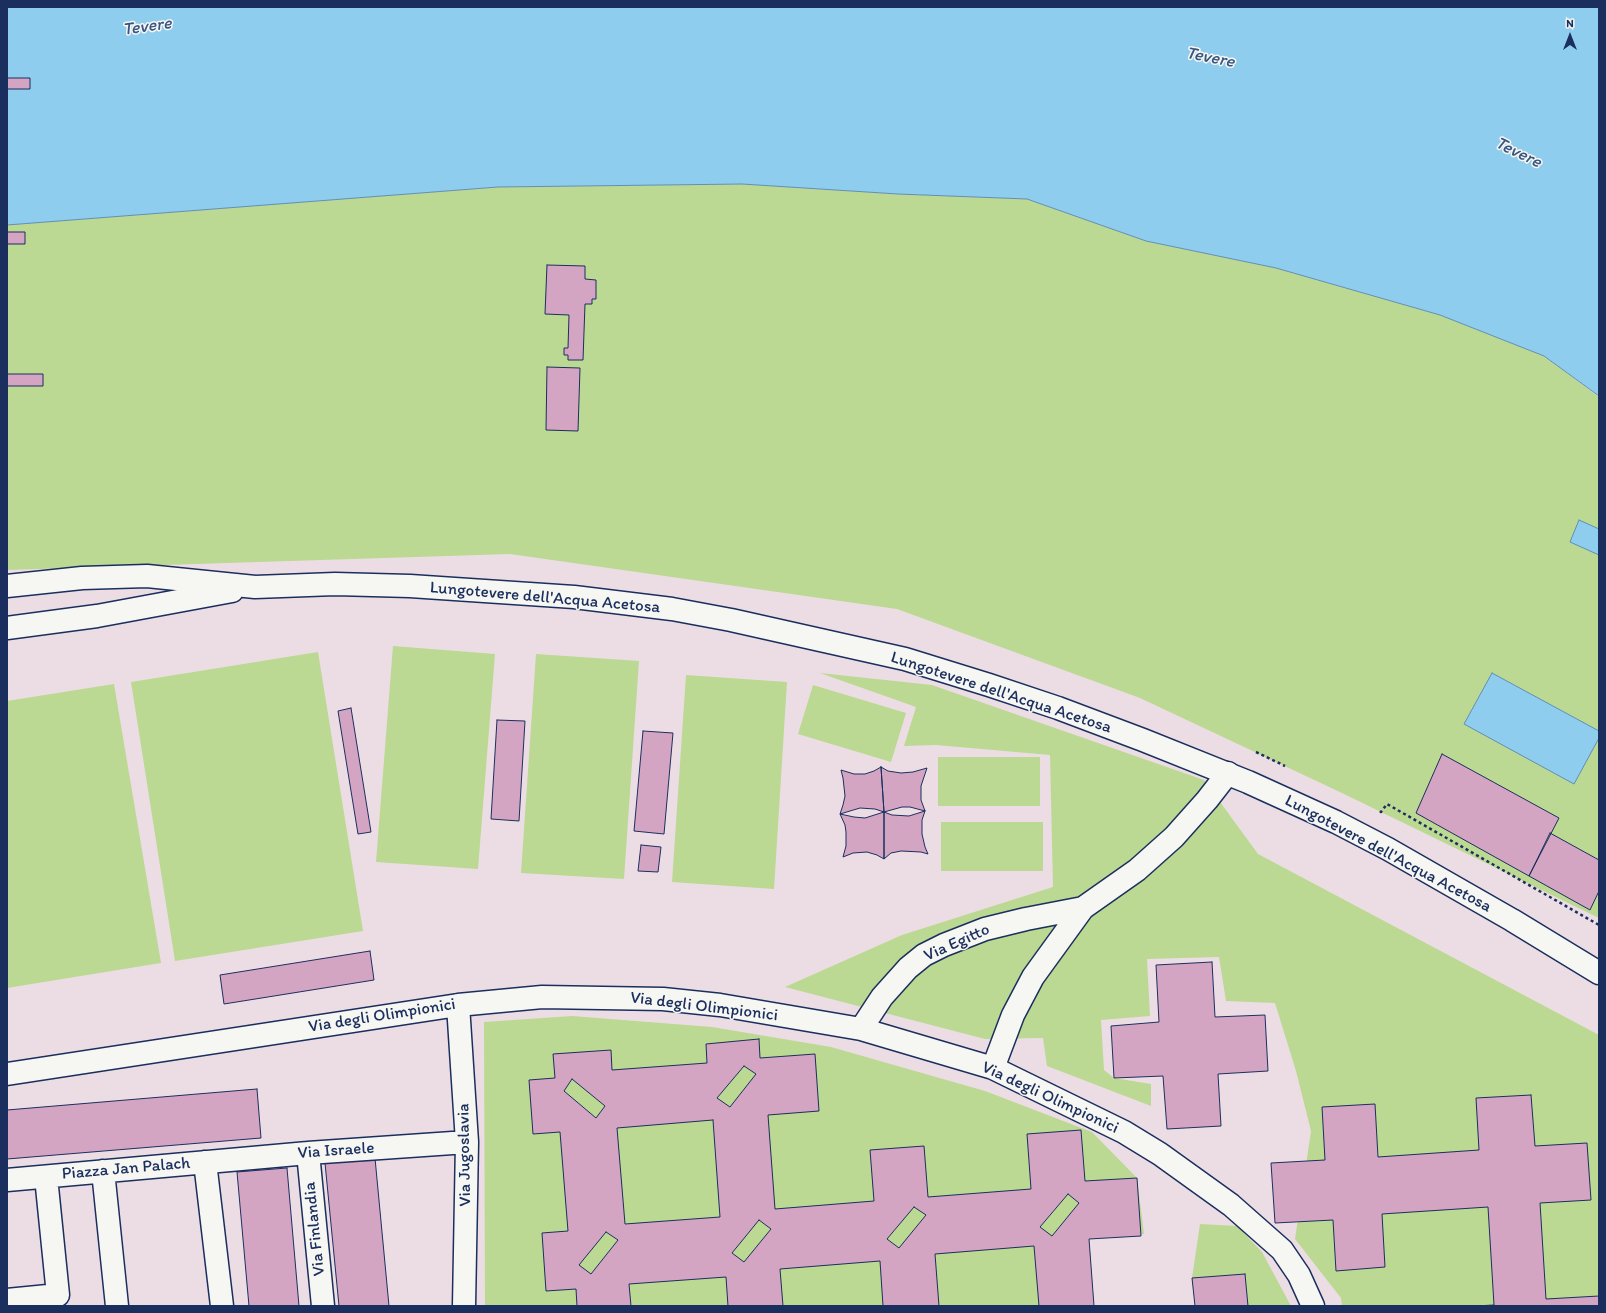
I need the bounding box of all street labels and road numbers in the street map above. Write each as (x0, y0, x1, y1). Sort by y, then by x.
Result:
street label: Lungotevere dell'Acqua Acetosa (429, 578, 661, 618)
street label: Lungotevere dell'Acqua Acetosa (888, 648, 1114, 738)
street label: Lungotevere dell'Acqua Acetosa (1281, 791, 1495, 917)
street label: Via Egitto (921, 919, 993, 967)
street label: Via degli Olimpionici (629, 988, 779, 1026)
street label: Via degli Olimpionici (307, 994, 457, 1038)
street label: Via degli Olimpionici (978, 1057, 1122, 1139)
street label: Via Jugoslavia (454, 1103, 476, 1207)
street label: Via Israele (297, 1138, 375, 1164)
street label: Piazza Jan Palach (61, 1153, 191, 1185)
street label: Via Finlandia (300, 1181, 330, 1277)

